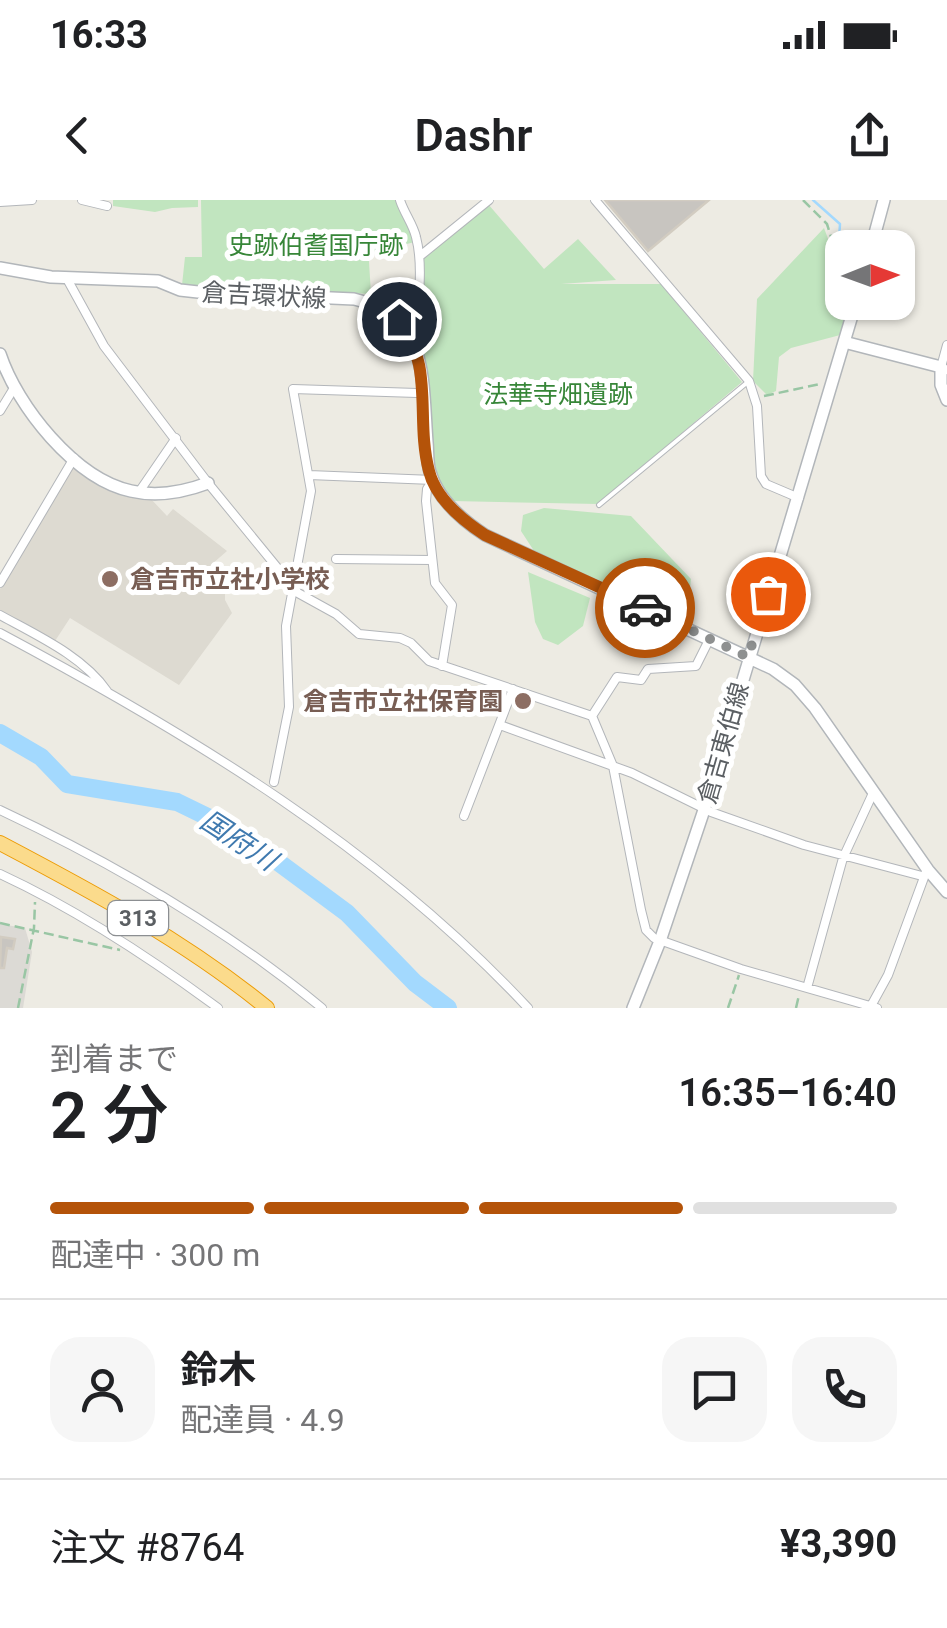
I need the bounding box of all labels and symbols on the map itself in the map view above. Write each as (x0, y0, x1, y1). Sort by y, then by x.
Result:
north arrow (825, 230, 915, 320)
park label: 史跡伯耆国庁跡 (228, 231, 404, 260)
pin (357, 277, 442, 362)
street label: 倉吉環状線 (201, 278, 327, 313)
park label: 法華寺畑遺跡 (483, 380, 633, 409)
pin (726, 552, 811, 637)
courier (595, 558, 695, 658)
place label: 倉吉市立社小学校 (130, 565, 330, 594)
marker: 倉吉市立社小学校 (99, 568, 121, 590)
street label: 倉吉東伯線 (692, 679, 755, 807)
place label: 倉吉市立社保育園 (303, 687, 503, 716)
marker: 倉吉市立社保育園 (512, 690, 534, 712)
water label: 国府川 (195, 804, 285, 879)
road number: 313 (108, 901, 168, 935)

